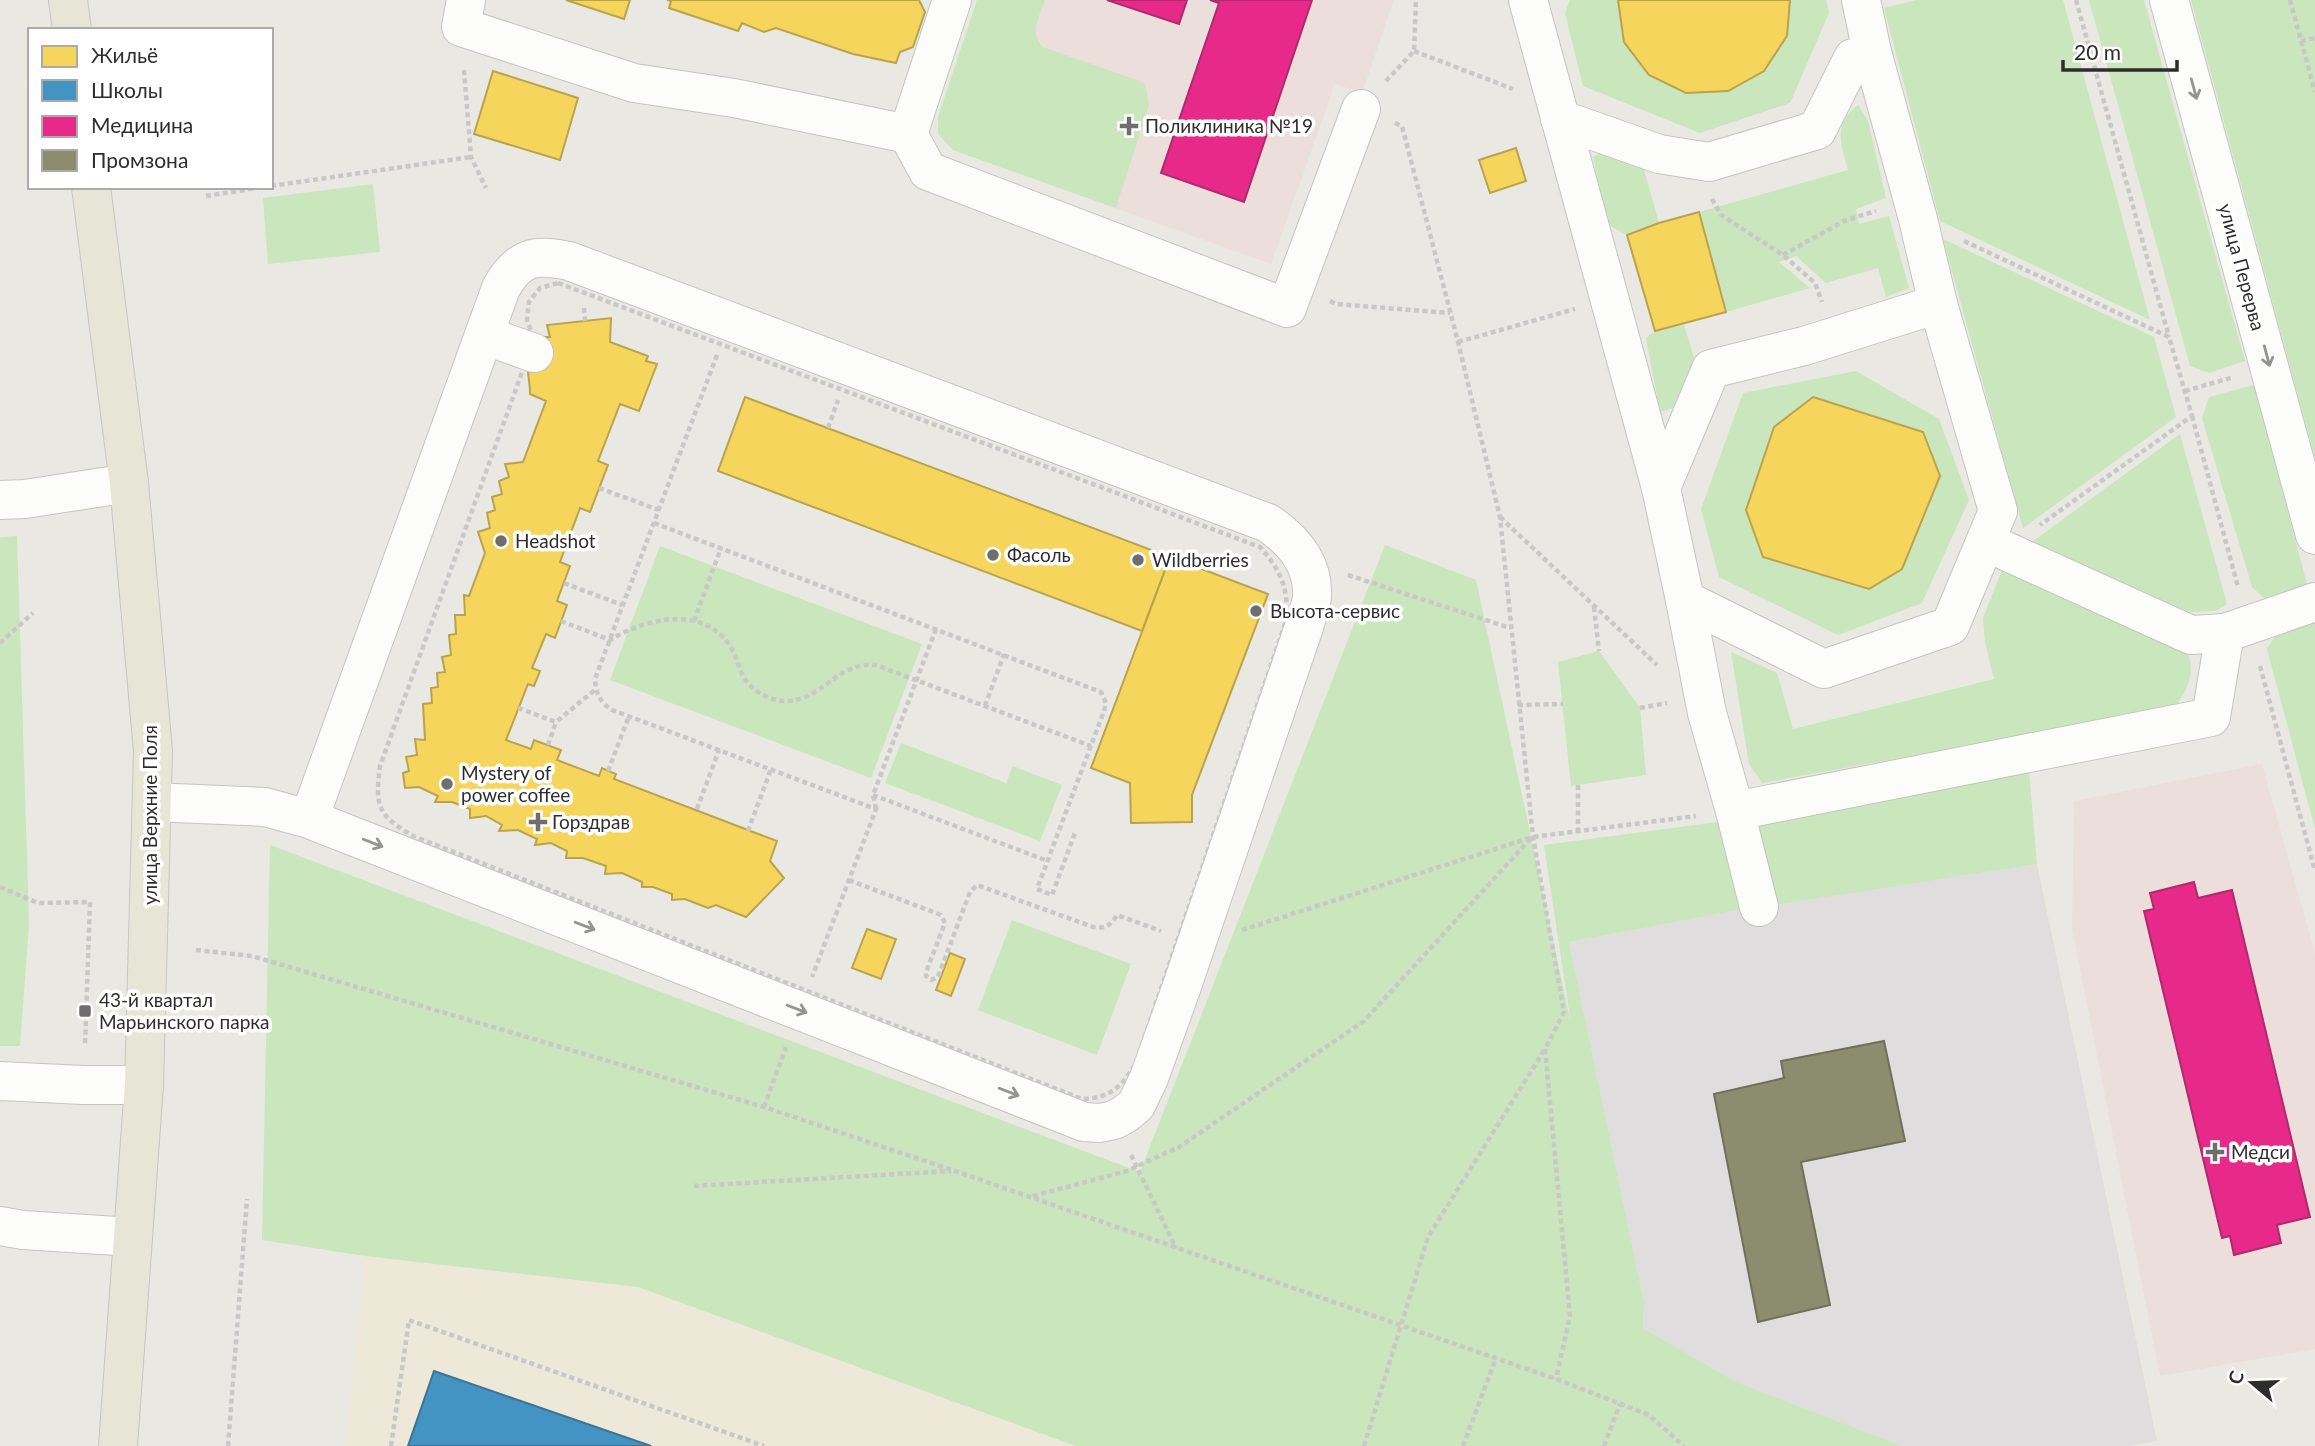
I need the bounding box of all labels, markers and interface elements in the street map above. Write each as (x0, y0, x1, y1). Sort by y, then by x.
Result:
legend (28, 28, 273, 189)
scale bar (2063, 28, 2177, 72)
text: 20 m (2074, 39, 2121, 64)
text: Жильё (91, 42, 158, 67)
text: Школы (91, 77, 163, 102)
one-way arrow (2188, 78, 2201, 100)
text: Медицина (91, 112, 193, 137)
place label: Поликлиника №19 (1145, 114, 1313, 137)
marker: Поликлиника №19 (1119, 116, 1139, 136)
text: Промзона (91, 147, 188, 172)
street label: улица Перерва (2214, 201, 2271, 333)
one-way arrow (2261, 345, 2274, 367)
place label: Headshot (515, 529, 596, 552)
marker: Headshot (493, 533, 509, 549)
place label: Фасоль (1007, 543, 1071, 566)
marker: Фасоль (985, 547, 1001, 563)
place label: Wildberries (1152, 548, 1249, 571)
marker: Wildberries (1130, 552, 1146, 568)
place label: Высота-сервис (1270, 599, 1400, 622)
marker: Высота-сервис (1248, 603, 1264, 619)
street label: улица Верхние Поля (138, 725, 161, 905)
place label: Mystery of power coffee (461, 761, 570, 806)
marker: Mystery of power coffee (439, 776, 455, 792)
place label: Горздрав (552, 810, 630, 833)
marker: Горздрав (530, 814, 546, 830)
one-way arrow (362, 838, 383, 851)
one-way arrow (574, 920, 595, 933)
place label: 43-й квартал Марьинского парка (99, 988, 270, 1033)
marker: 43-й квартал Марьинского парка (77, 1003, 93, 1019)
one-way arrow (785, 1004, 807, 1017)
one-way arrow (997, 1087, 1019, 1100)
place label: Медси (2231, 1140, 2290, 1163)
marker: Медси (2205, 1142, 2225, 1162)
north arrow (2217, 1348, 2287, 1418)
text: С (2223, 1367, 2249, 1387)

